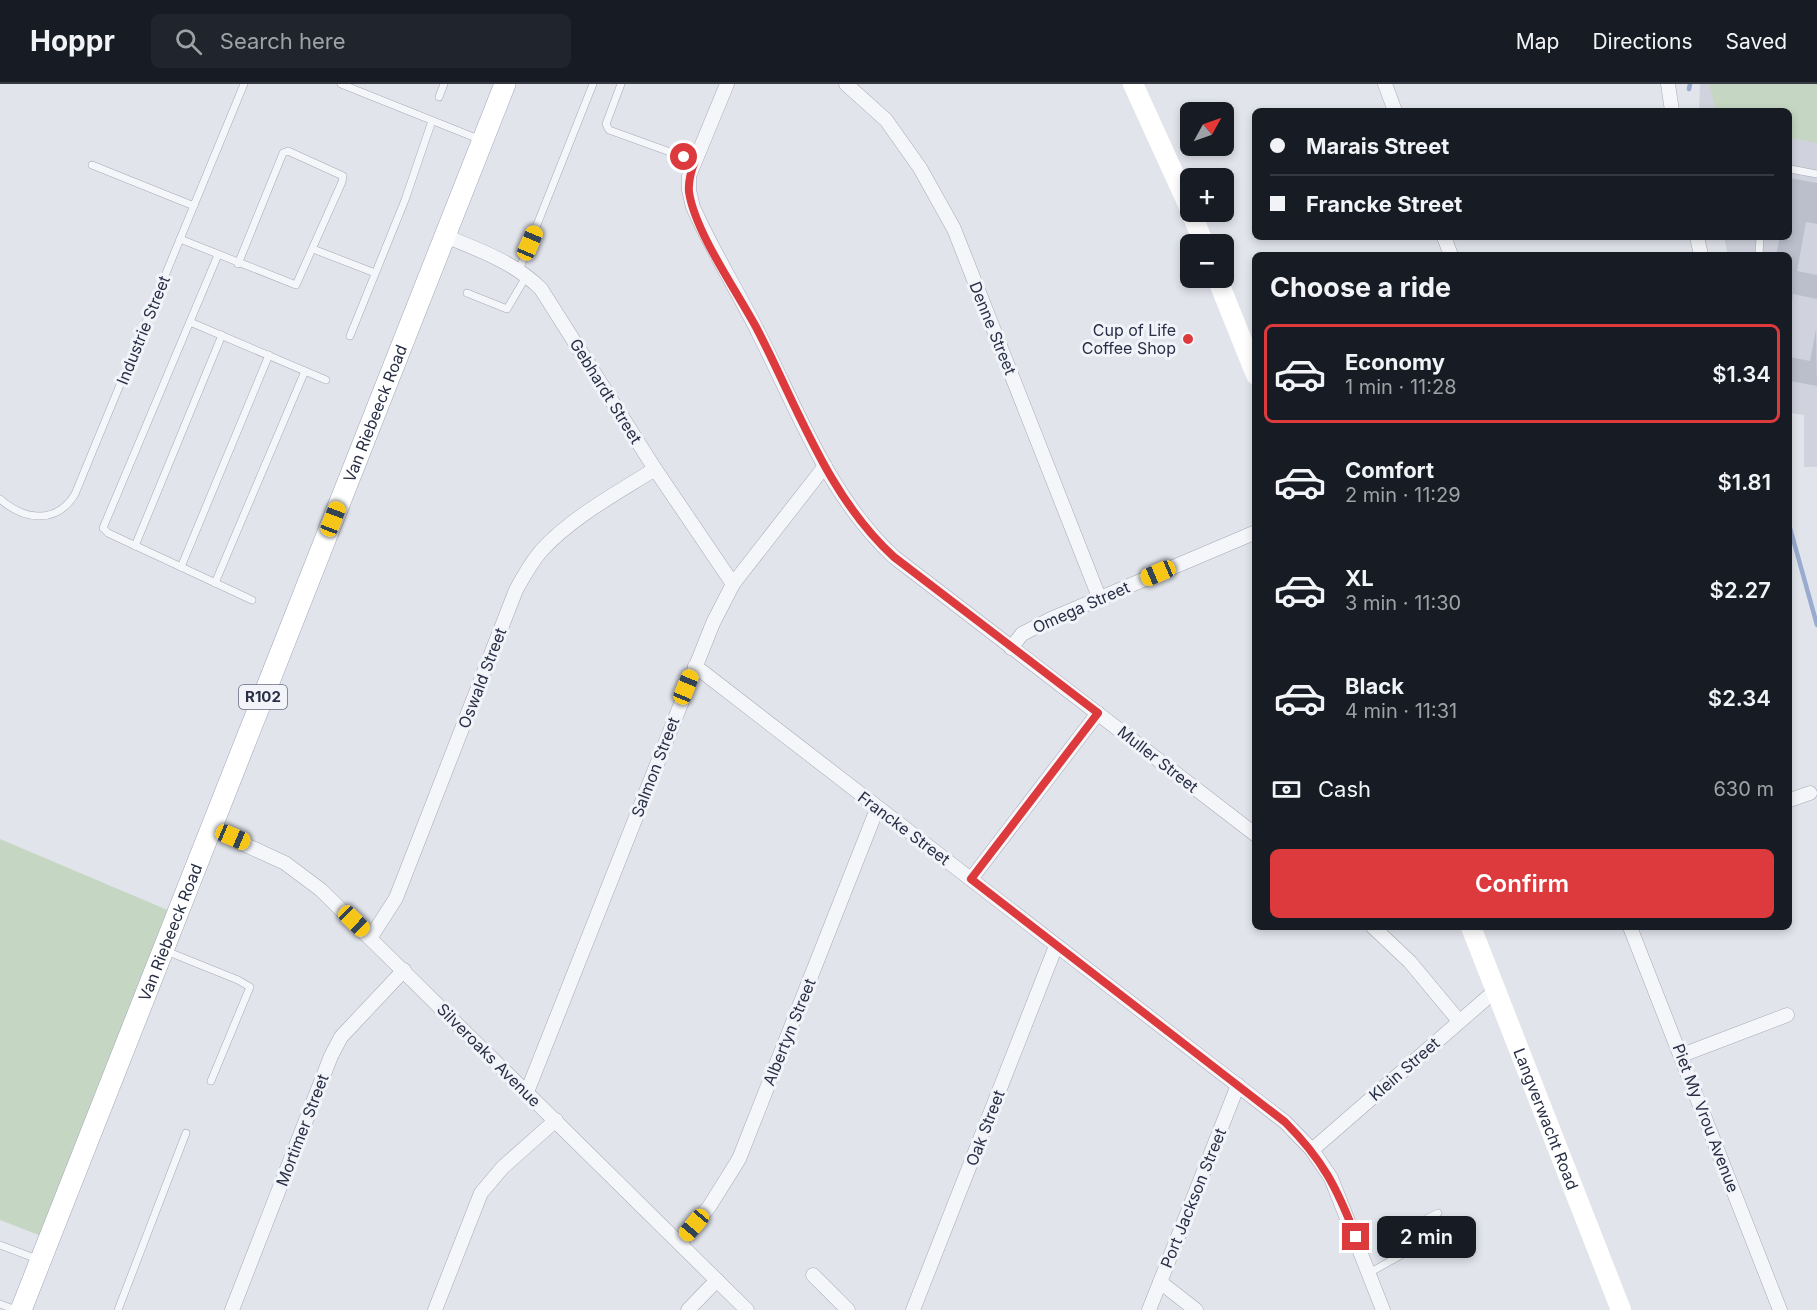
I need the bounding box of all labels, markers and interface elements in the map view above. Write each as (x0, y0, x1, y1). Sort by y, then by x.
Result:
search box (151, 14, 571, 68)
text: Hoppr (30, 24, 115, 58)
icon: search (172, 25, 205, 58)
text: Search here (220, 28, 346, 54)
text: Map (1516, 29, 1559, 54)
text: Directions (1592, 29, 1693, 54)
text: Saved (1726, 29, 1787, 54)
north arrow (1180, 102, 1234, 156)
map controls (1180, 102, 1234, 288)
text: Marais Street (1306, 133, 1449, 159)
route start (670, 143, 697, 170)
button: + (1180, 168, 1234, 222)
text: Francke Street (1306, 191, 1462, 217)
car (515, 223, 545, 263)
button: − (1180, 234, 1234, 288)
text: Choose a ride (1270, 271, 1451, 304)
street label: Industrie Street (112, 273, 174, 387)
street label: Denne Street (965, 278, 1021, 378)
place label: Cup of Life Coffee Shop (1082, 320, 1176, 358)
marker: Cup of Life Coffee Shop (1181, 332, 1195, 346)
street label: Gebhardt Street (566, 335, 646, 447)
street label: Van Riebeeck Road (339, 342, 411, 485)
icon: car (1273, 347, 1327, 401)
text: Economy (1345, 349, 1445, 375)
text: $1.34 (1712, 361, 1771, 387)
text: 1 min · 11:28 (1345, 375, 1457, 399)
icon: car (1273, 455, 1327, 509)
text: Comfort (1345, 457, 1434, 483)
text: $1.81 (1718, 469, 1771, 495)
text: 2 min · 11:29 (1345, 483, 1461, 507)
car (318, 499, 348, 539)
car (1138, 558, 1178, 588)
icon: car (1273, 563, 1327, 617)
text: XL (1345, 565, 1374, 591)
street label: Omega Street (1029, 577, 1133, 637)
text: $2.27 (1710, 577, 1771, 603)
text: 3 min · 11:30 (1345, 591, 1461, 615)
street label: Oswald Street (454, 625, 510, 731)
car (671, 667, 701, 707)
icon: car (1273, 671, 1327, 725)
text: Black (1345, 673, 1404, 699)
road number: R102 (239, 685, 287, 709)
text: $2.34 (1708, 685, 1771, 711)
text: 4 min · 11:31 (1345, 699, 1457, 723)
street label: Salmon Street (627, 714, 683, 820)
street label: Muller Street (1114, 721, 1202, 797)
icon: cash (1270, 773, 1303, 806)
text: Cash (1318, 776, 1371, 802)
text: 630 m (1713, 777, 1774, 801)
street label: Francke Street (854, 787, 954, 869)
car (213, 822, 253, 852)
button: Confirm (1270, 849, 1774, 918)
street label: Van Riebeeck Road (134, 861, 206, 1004)
car (335, 902, 373, 940)
street label: Albertyn Street (758, 975, 820, 1089)
street label: Silveroaks Avenue (433, 999, 545, 1111)
street label: Klein Street (1365, 1033, 1443, 1105)
street label: Piet My Vrou Avenue (1668, 1041, 1744, 1195)
street label: Langverwacht Road (1509, 1045, 1583, 1193)
street label: Mortimer Street (271, 1071, 333, 1189)
street label: Oak Street (961, 1087, 1009, 1169)
street label: Port Jackson Street (1156, 1125, 1230, 1271)
car (676, 1205, 712, 1245)
callout: 2 min (1377, 1216, 1476, 1258)
route end (1342, 1223, 1369, 1250)
text: 2 min (1400, 1225, 1453, 1249)

